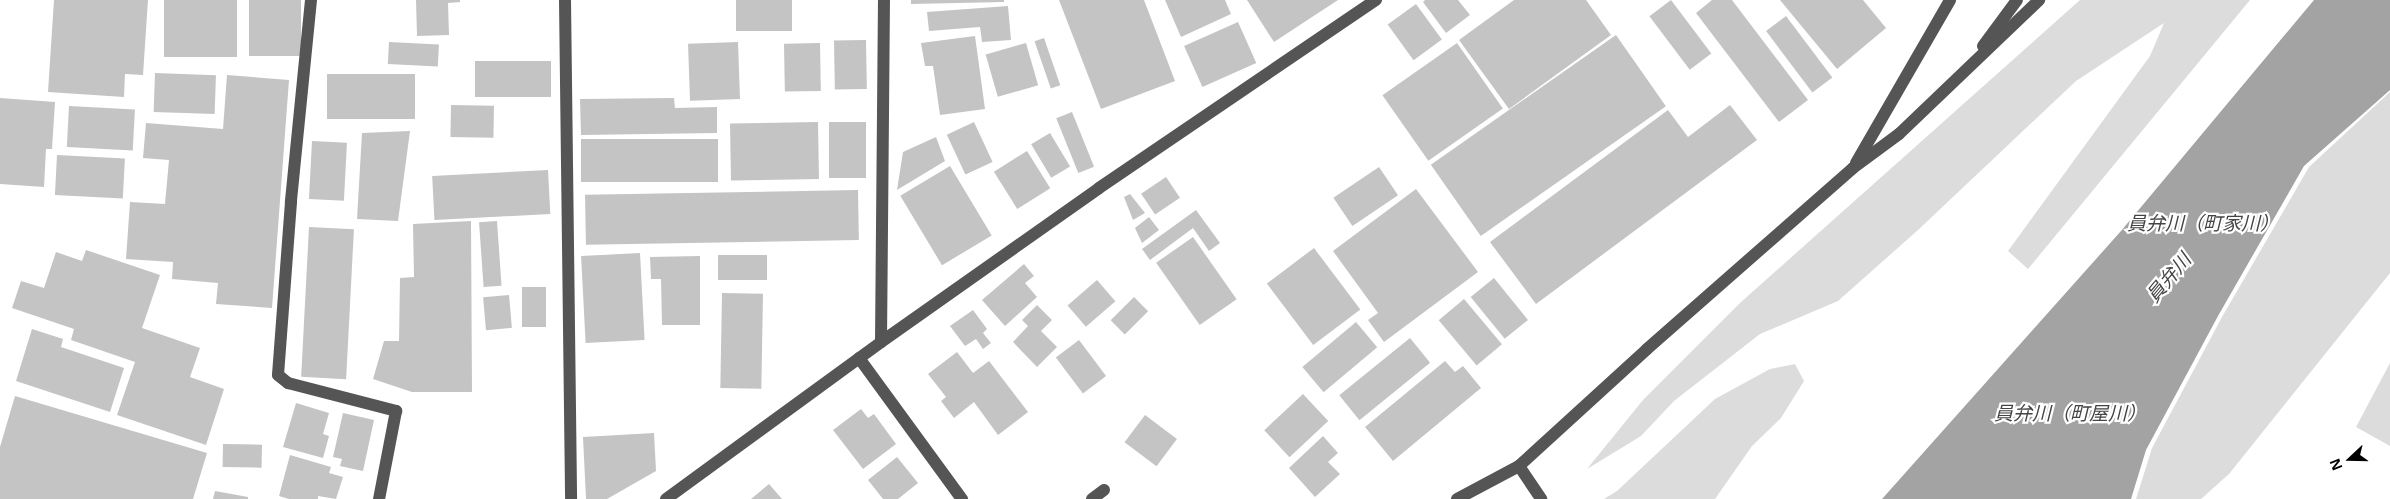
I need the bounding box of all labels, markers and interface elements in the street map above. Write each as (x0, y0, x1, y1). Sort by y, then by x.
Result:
water label: 員弁川（町家川） (2127, 213, 2279, 235)
water label: 員弁川 (2142, 249, 2196, 307)
water label: 員弁川（町屋川） (1994, 403, 2146, 425)
north arrow (2325, 434, 2375, 484)
text: N (2325, 456, 2346, 473)

